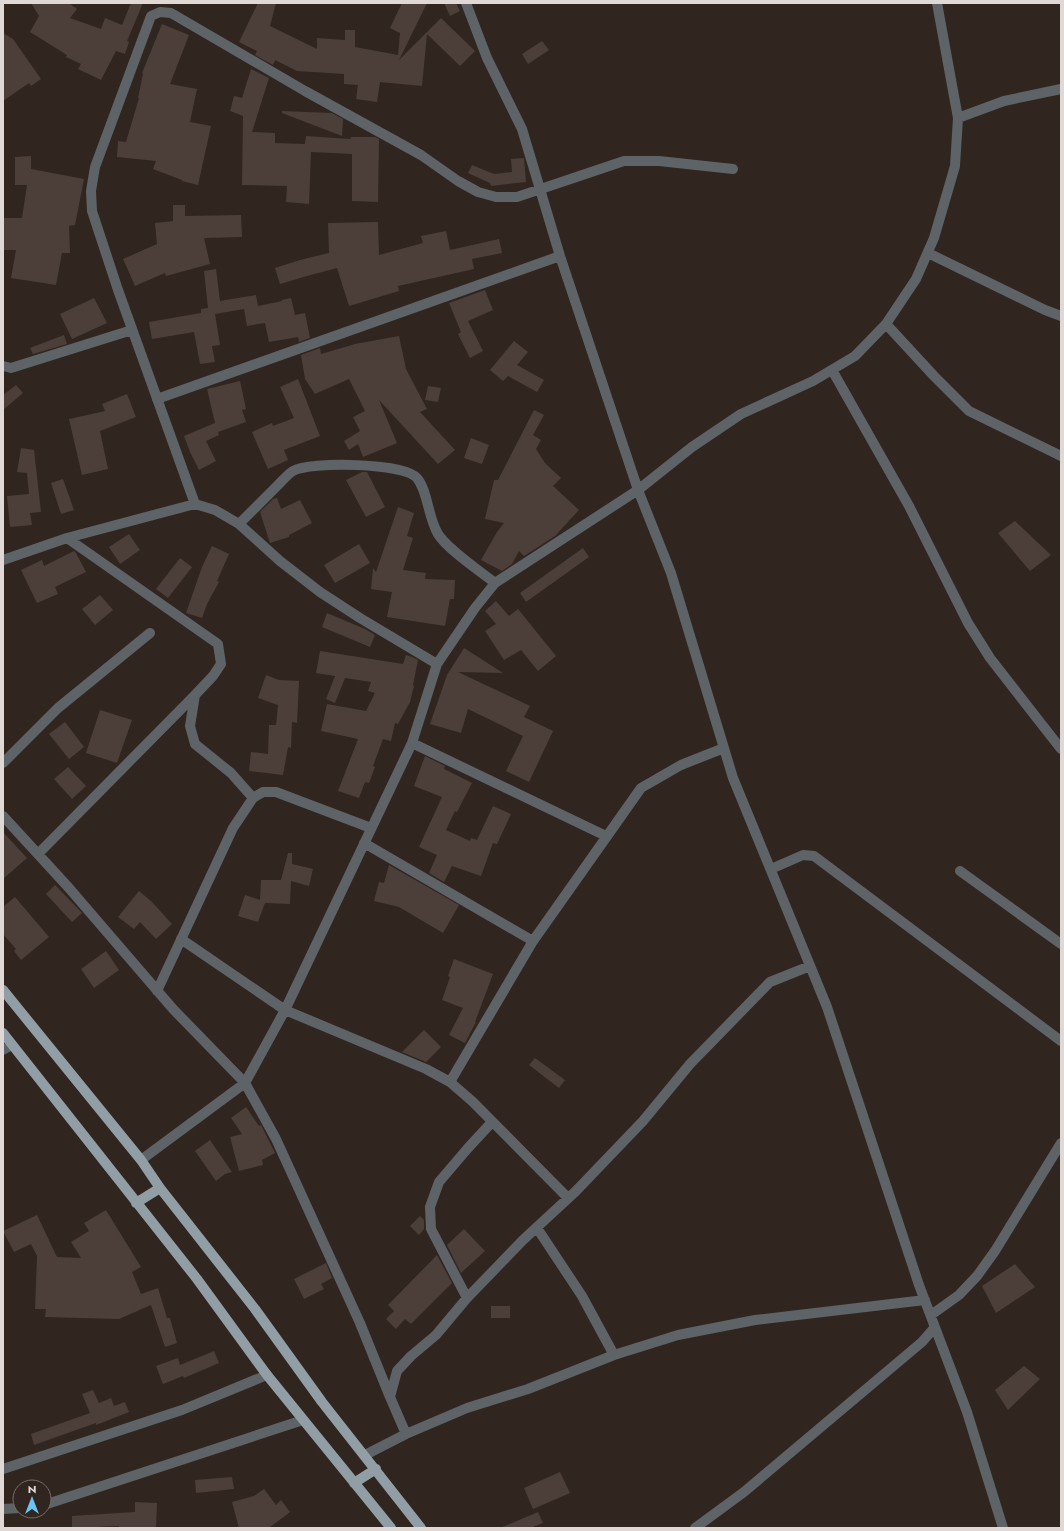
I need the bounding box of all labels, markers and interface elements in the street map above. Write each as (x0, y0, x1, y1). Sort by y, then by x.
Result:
north arrow (12, 1479, 52, 1519)
text: N (28, 1481, 36, 1497)

